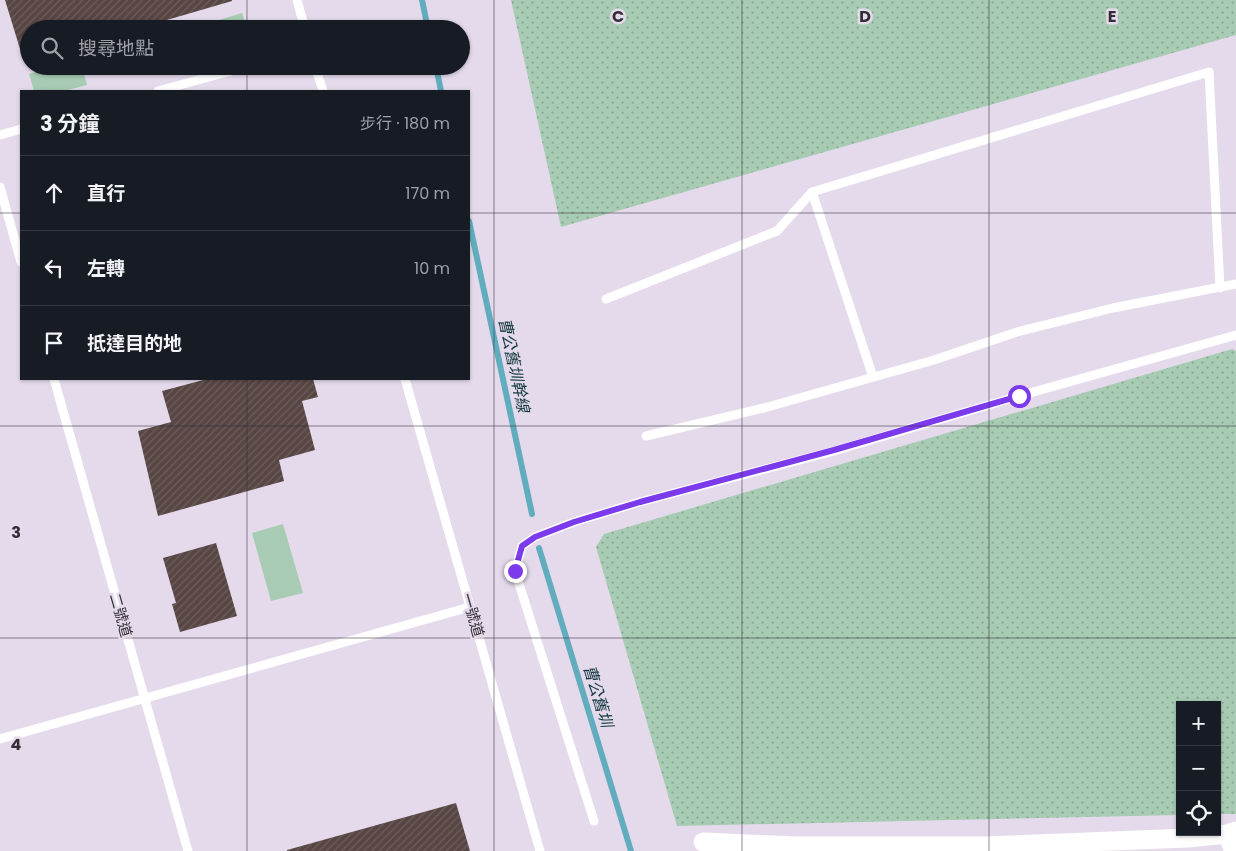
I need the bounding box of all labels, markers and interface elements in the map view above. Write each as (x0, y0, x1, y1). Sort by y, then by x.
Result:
text: C (612, 5, 624, 28)
text: D (859, 5, 871, 28)
text: E (1108, 5, 1116, 28)
search box (20, 20, 470, 75)
icon: search (38, 34, 66, 62)
text: 搜尋地點 (78, 35, 154, 62)
text: 3 分鐘 (40, 109, 99, 138)
text: 步行 · 180 m (360, 112, 450, 135)
icon: ahead (40, 179, 68, 207)
text: 直行 (87, 180, 125, 207)
text: 170 m (405, 182, 450, 205)
icon: left (40, 254, 68, 282)
text: 左轉 (87, 255, 125, 282)
text: 10 m (414, 257, 450, 280)
water label: 曹公舊圳幹線 (493, 316, 536, 416)
icon: arrive (40, 329, 68, 357)
text: 抵達目的地 (87, 330, 182, 357)
route start (1008, 385, 1031, 408)
text: 3 (11, 521, 21, 544)
route end (504, 560, 527, 583)
street label: 二號道 (105, 590, 137, 640)
street label: 一號道 (457, 590, 489, 640)
water label: 曹公舊圳 (578, 662, 619, 732)
map controls (1176, 701, 1221, 836)
button: + (1176, 701, 1221, 746)
text: 4 (11, 733, 22, 756)
button: − (1176, 746, 1221, 791)
button: locate (1176, 791, 1221, 836)

